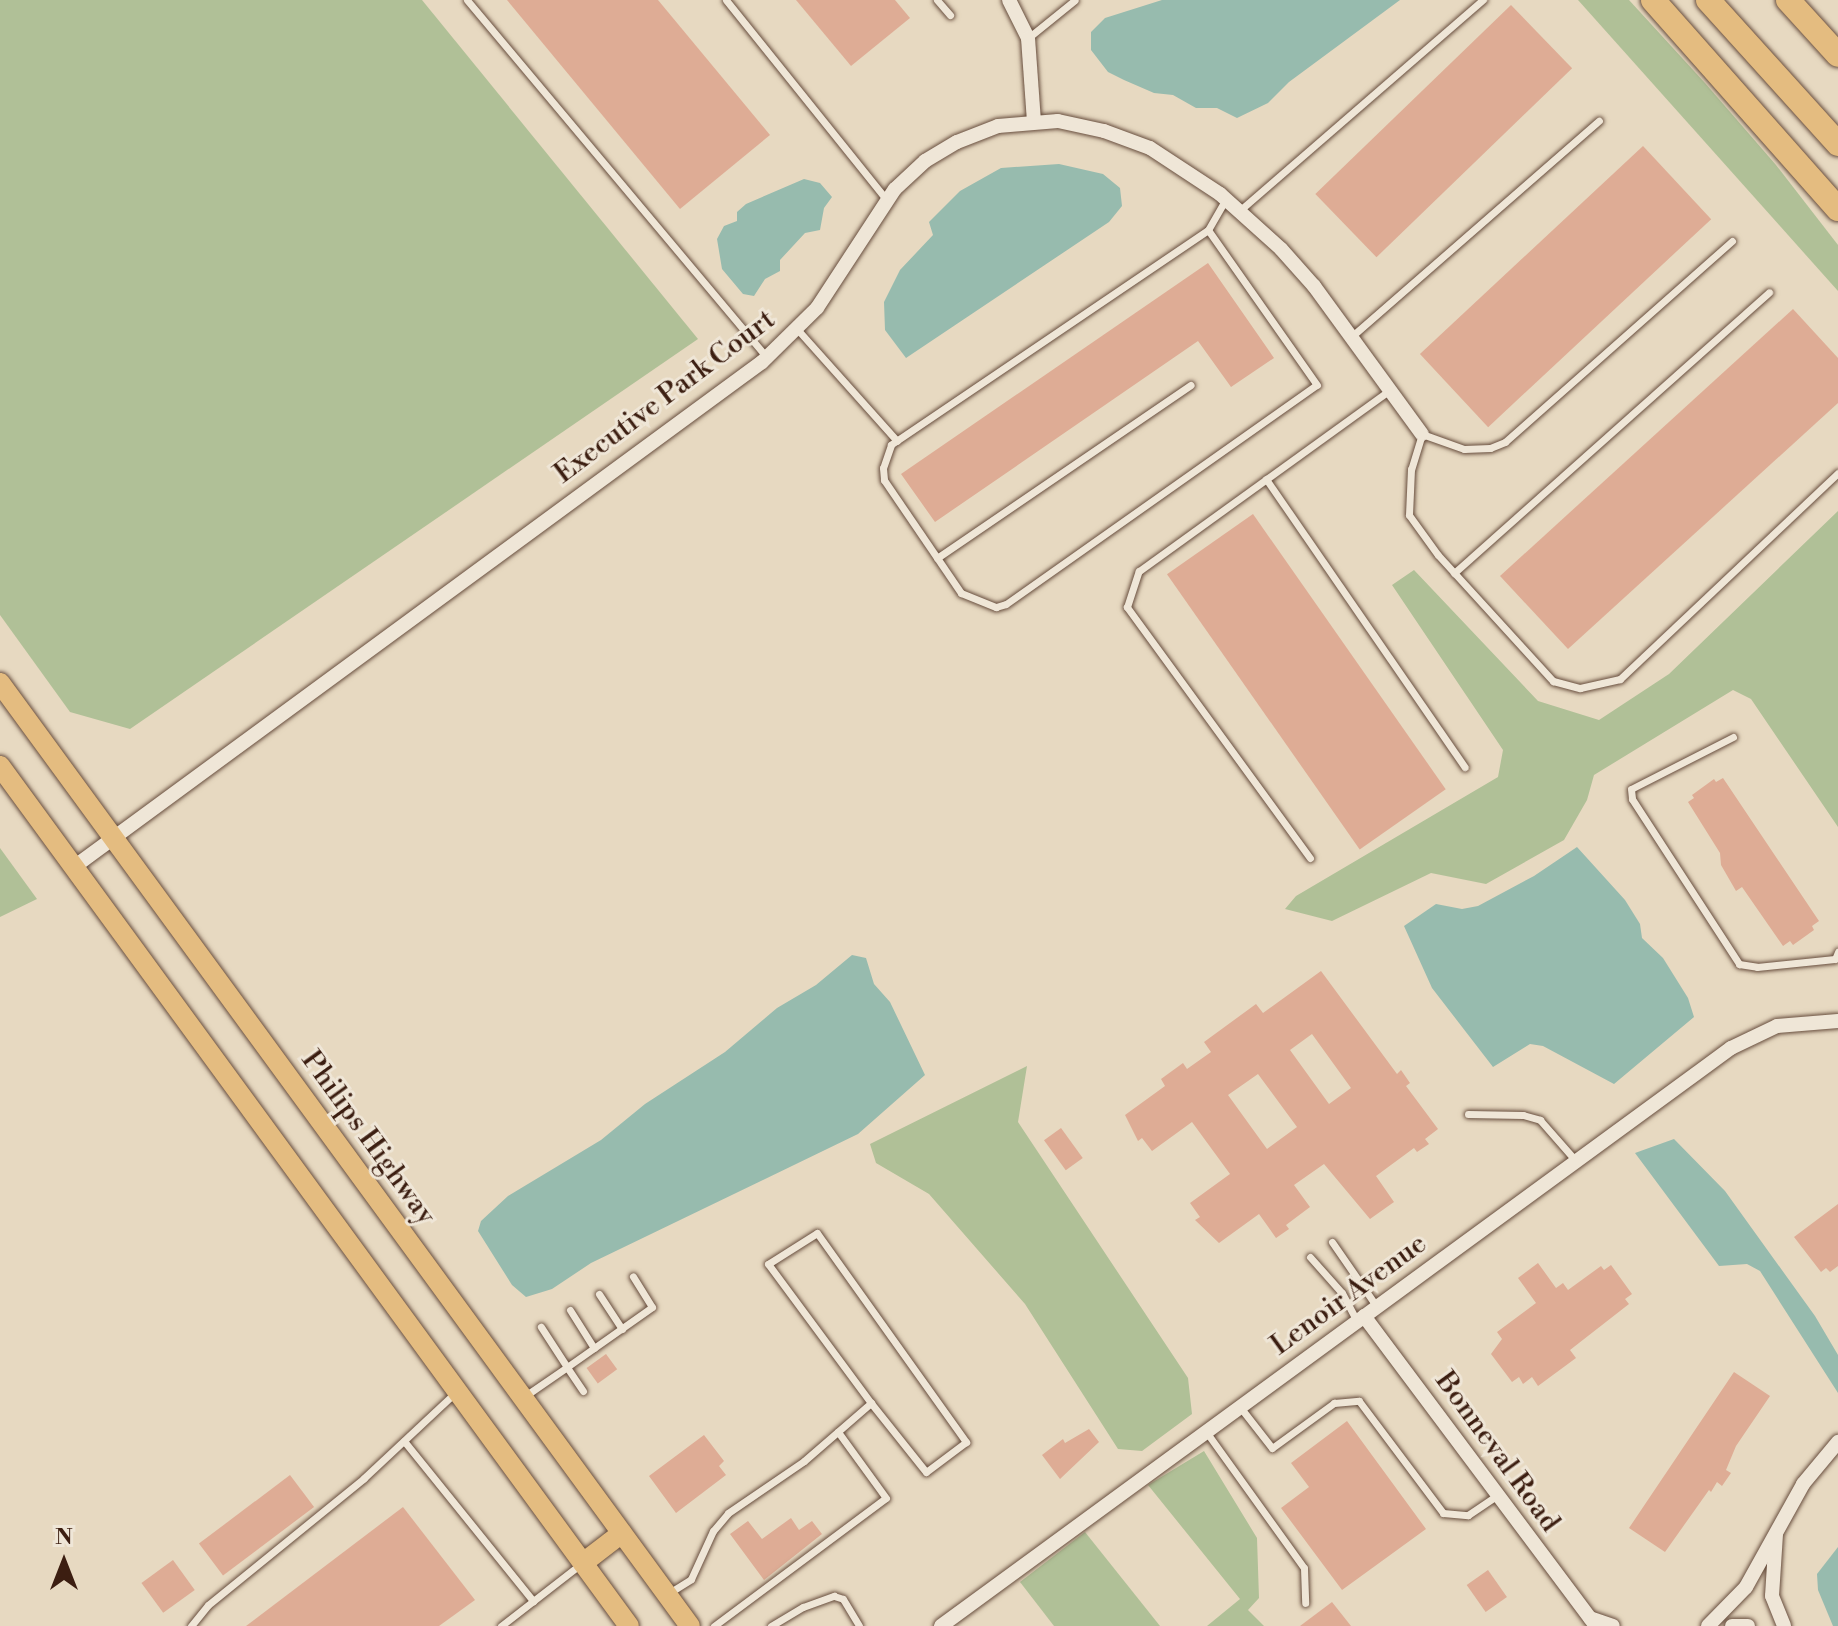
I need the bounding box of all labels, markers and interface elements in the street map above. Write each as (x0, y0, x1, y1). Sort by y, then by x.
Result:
street label: Executive Park Court (548, 303, 782, 491)
street label: Philips Highway (294, 1045, 442, 1231)
street label: Lenoir Avenue (1264, 1227, 1434, 1363)
street label: Bonneval Road (1428, 1365, 1566, 1539)
north arrow (24, 1522, 104, 1602)
text: N (55, 1524, 73, 1551)

